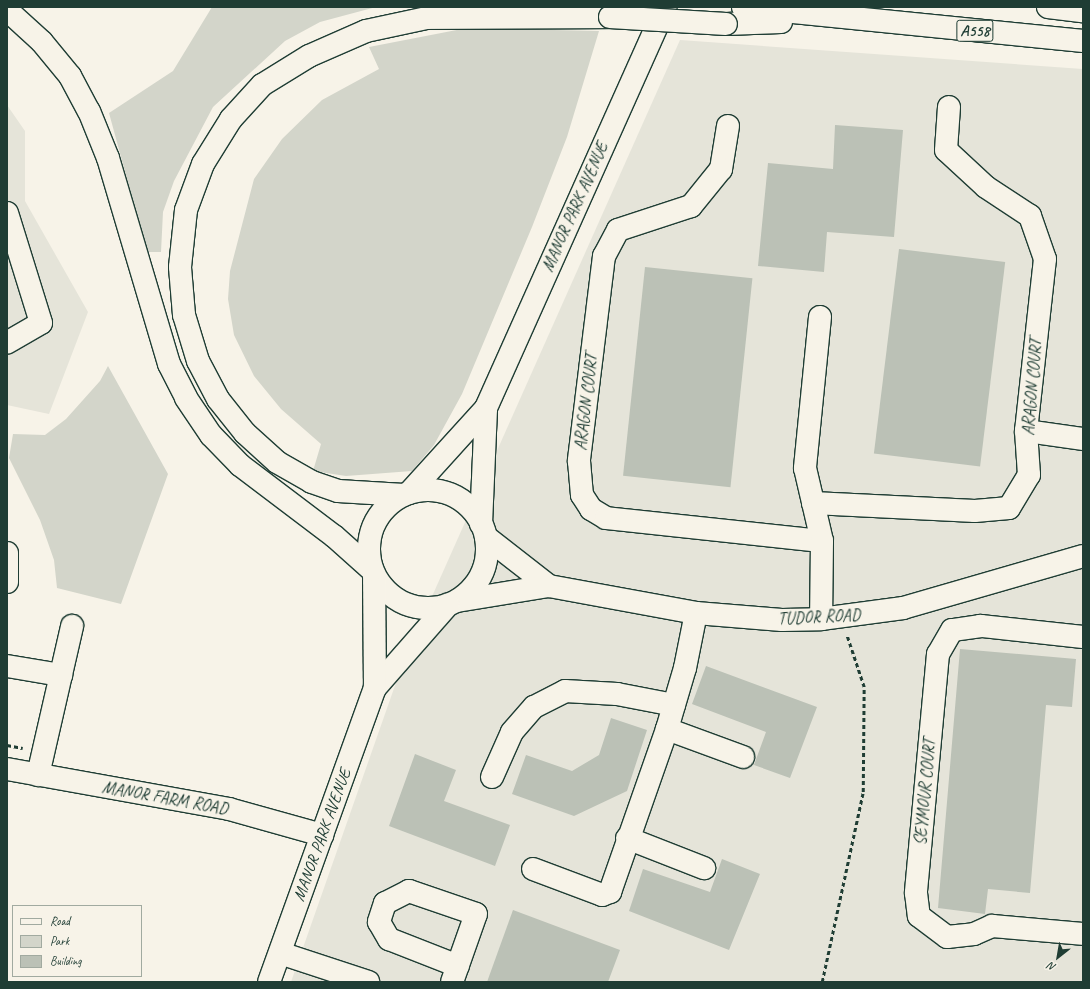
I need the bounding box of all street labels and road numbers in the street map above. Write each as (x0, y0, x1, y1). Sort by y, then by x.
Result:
road number: A558 (956, 17, 994, 45)
street label: MANOR PARK AVENUE (537, 139, 613, 275)
street label: ARAGON COURT (1018, 338, 1046, 436)
street label: ARAGON COURT (570, 353, 602, 451)
street label: TUDOR ROAD (777, 605, 861, 629)
street label: SEYMOUR COURT (910, 738, 940, 846)
street label: MANOR PARK AVENUE (289, 766, 355, 904)
street label: MANOR FARM ROAD (101, 777, 229, 819)

